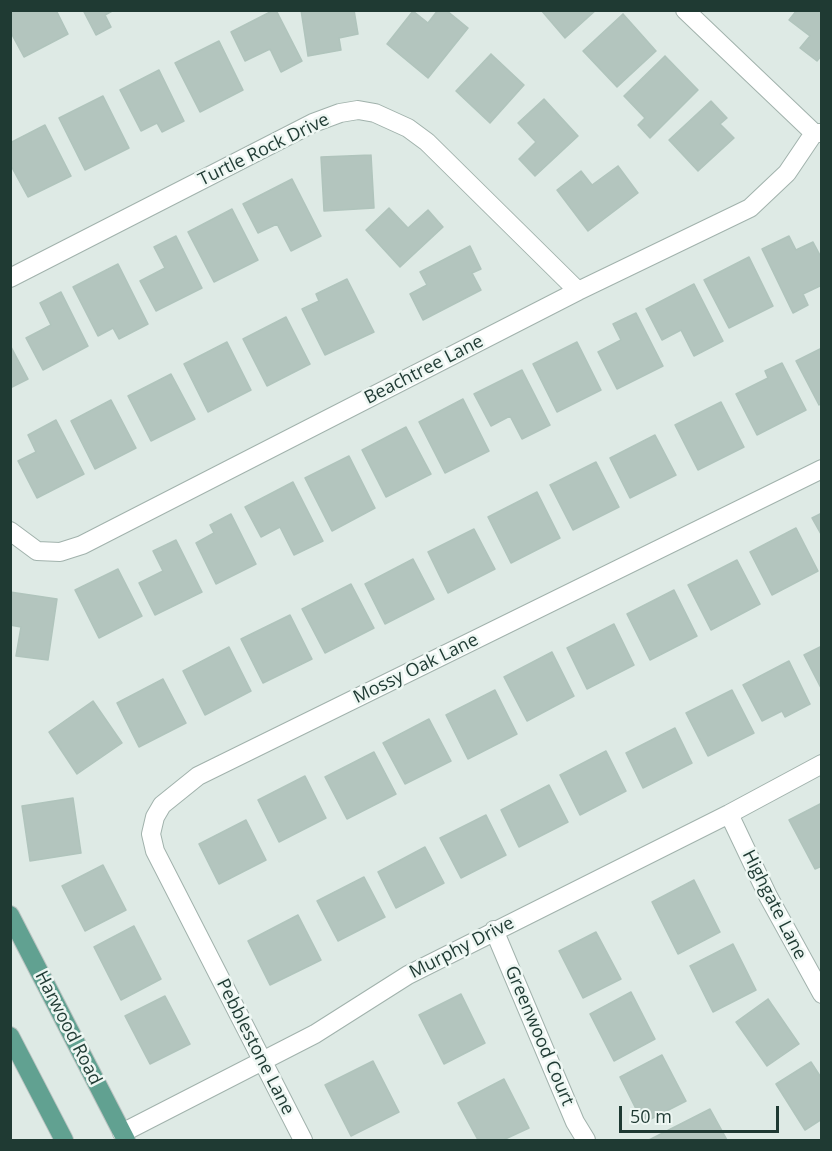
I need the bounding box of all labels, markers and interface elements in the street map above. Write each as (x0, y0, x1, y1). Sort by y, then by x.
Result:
street label: Turtle Rock Drive (195, 109, 333, 191)
street label: Beachtree Lane (361, 331, 487, 409)
street label: Mossy Oak Lane (350, 629, 482, 709)
street label: Highgate Lane (737, 847, 811, 963)
street label: Murphy Drive (406, 912, 518, 984)
street label: Greenwood Court (500, 963, 578, 1109)
street label: Harwood Road (30, 967, 106, 1089)
street label: Pebblestone Lane (211, 975, 299, 1119)
scale bar (622, 1094, 782, 1132)
text: 50 m (630, 1104, 672, 1128)

